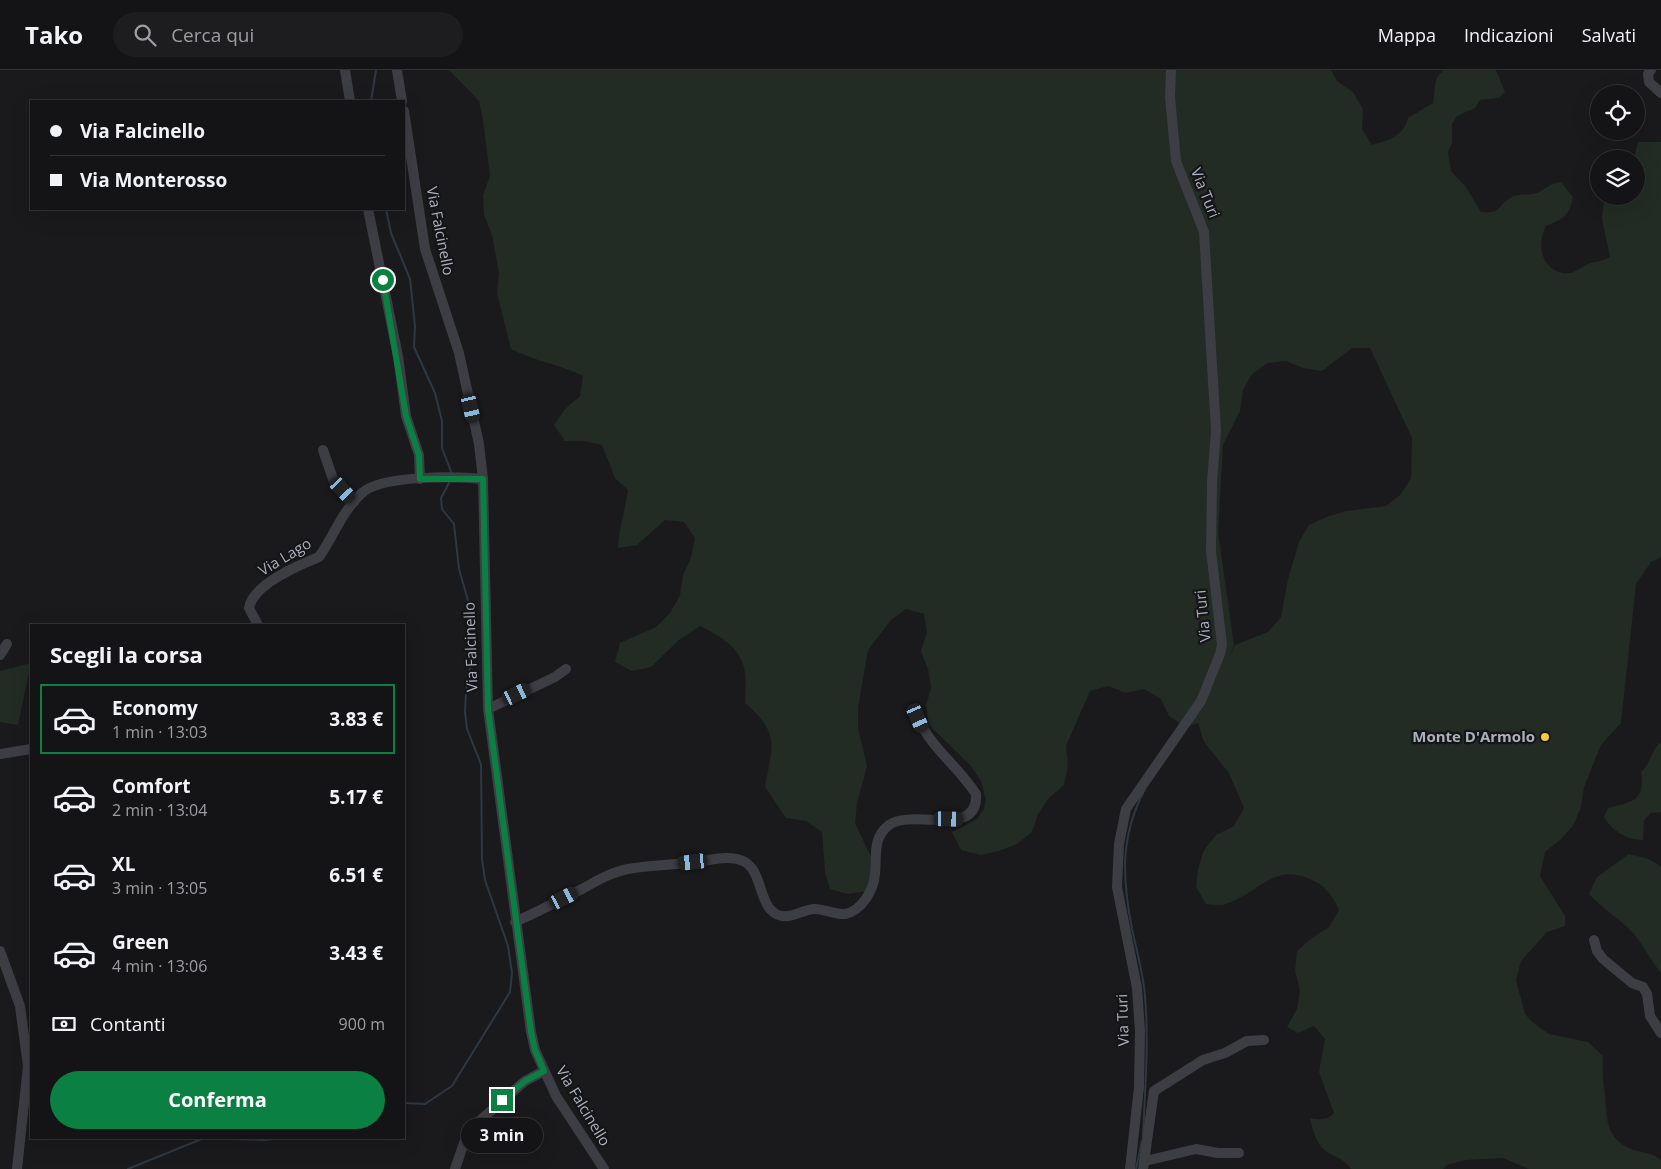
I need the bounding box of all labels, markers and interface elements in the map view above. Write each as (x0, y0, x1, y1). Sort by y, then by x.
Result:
search box (113, 12, 463, 57)
text: Tako (25, 18, 83, 51)
icon: search (131, 21, 159, 49)
text: Cerca qui (171, 22, 254, 48)
text: Mappa (1378, 23, 1436, 47)
text: Indicazioni (1464, 23, 1554, 47)
text: Salvati (1582, 23, 1636, 47)
map controls (1590, 85, 1645, 205)
button: locate (1590, 85, 1645, 140)
text: Via Falcinello (80, 118, 205, 144)
button: layers (1590, 150, 1645, 205)
street label: Via Turi (1187, 165, 1225, 221)
text: Via Monterosso (80, 167, 227, 193)
street label: Via Falcinello (423, 185, 459, 277)
route start (372, 269, 394, 291)
car (460, 392, 481, 424)
car (327, 474, 358, 506)
street label: Via Lago (254, 533, 315, 580)
street label: Via Turi (1189, 589, 1215, 643)
street label: Via Falcinello (458, 602, 482, 692)
text: Scegli la corsa (50, 639, 203, 669)
car (500, 681, 533, 707)
text: Economy (112, 695, 198, 721)
icon: car (52, 697, 97, 742)
car (905, 701, 930, 735)
text: 3.83 € (329, 706, 383, 732)
text: 1 min · 13:03 (112, 721, 207, 743)
place label: Monte D'Armolo (1412, 726, 1535, 746)
marker: Monte D'Armolo (1539, 731, 1551, 743)
text: Comfort (112, 773, 191, 799)
icon: car (52, 775, 97, 820)
text: 5.17 € (329, 784, 383, 810)
text: 2 min · 13:04 (112, 799, 207, 821)
car (933, 811, 964, 827)
text: XL (112, 851, 135, 877)
icon: car (52, 853, 97, 898)
car (677, 853, 708, 871)
text: 6.51 € (329, 862, 383, 888)
text: 3 min · 13:05 (112, 877, 207, 899)
car (547, 885, 580, 911)
text: Green (112, 929, 169, 955)
icon: car (52, 931, 97, 976)
text: 3.43 € (329, 940, 383, 966)
text: 4 min · 13:06 (112, 955, 207, 977)
street label: Via Turi (1111, 994, 1133, 1047)
icon: cash (50, 1010, 78, 1038)
text: Contanti (90, 1011, 166, 1037)
text: 900 m (339, 1013, 385, 1035)
street label: Via Falcinello (552, 1062, 616, 1149)
button: Conferma (50, 1071, 385, 1129)
route end (491, 1089, 513, 1111)
callout: 3 min (461, 1118, 543, 1152)
text: 3 min (480, 1124, 524, 1146)

